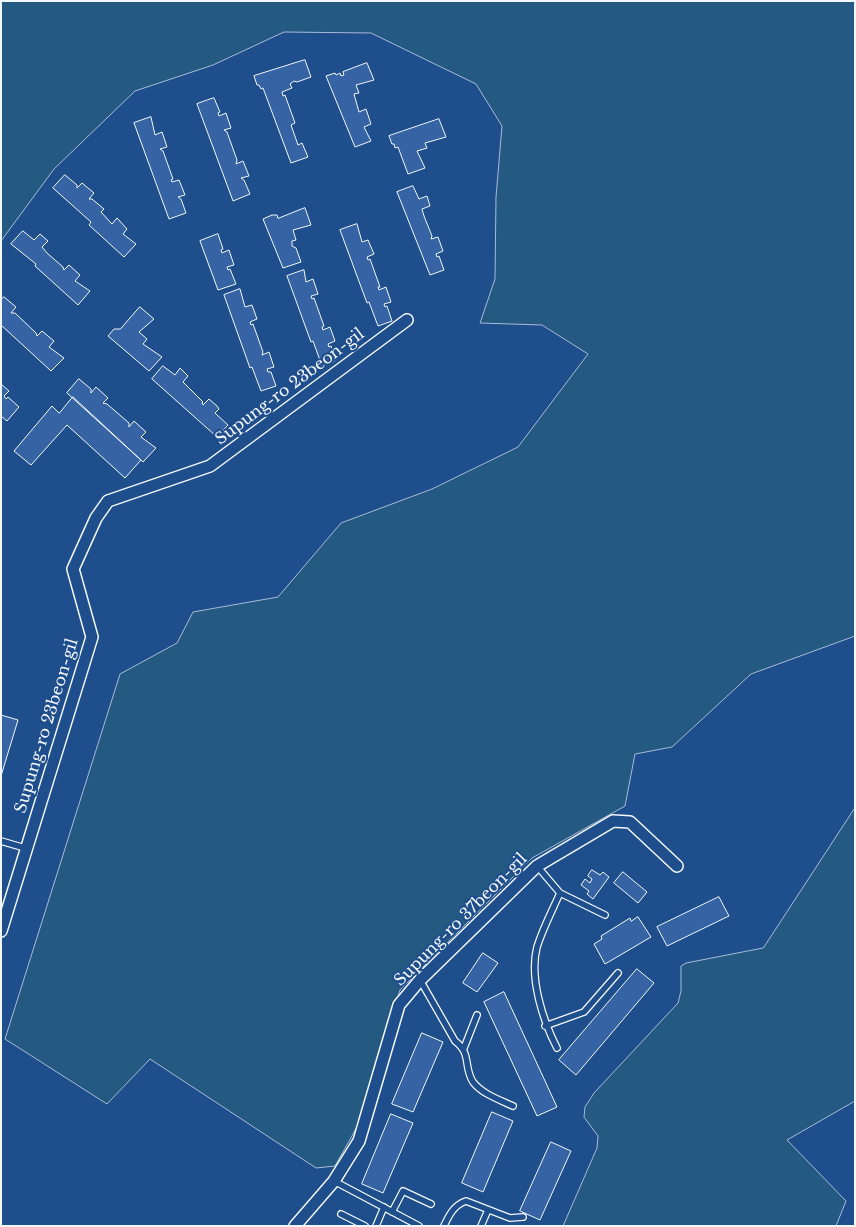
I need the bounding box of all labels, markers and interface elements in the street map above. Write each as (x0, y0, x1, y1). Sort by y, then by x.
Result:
street label: Supung-ro 23beon-gil (212, 325, 368, 449)
street label: Supung-ro 23beon-gil (11, 636, 83, 816)
street label: Supung-ro 37beon-gil (391, 850, 531, 990)

